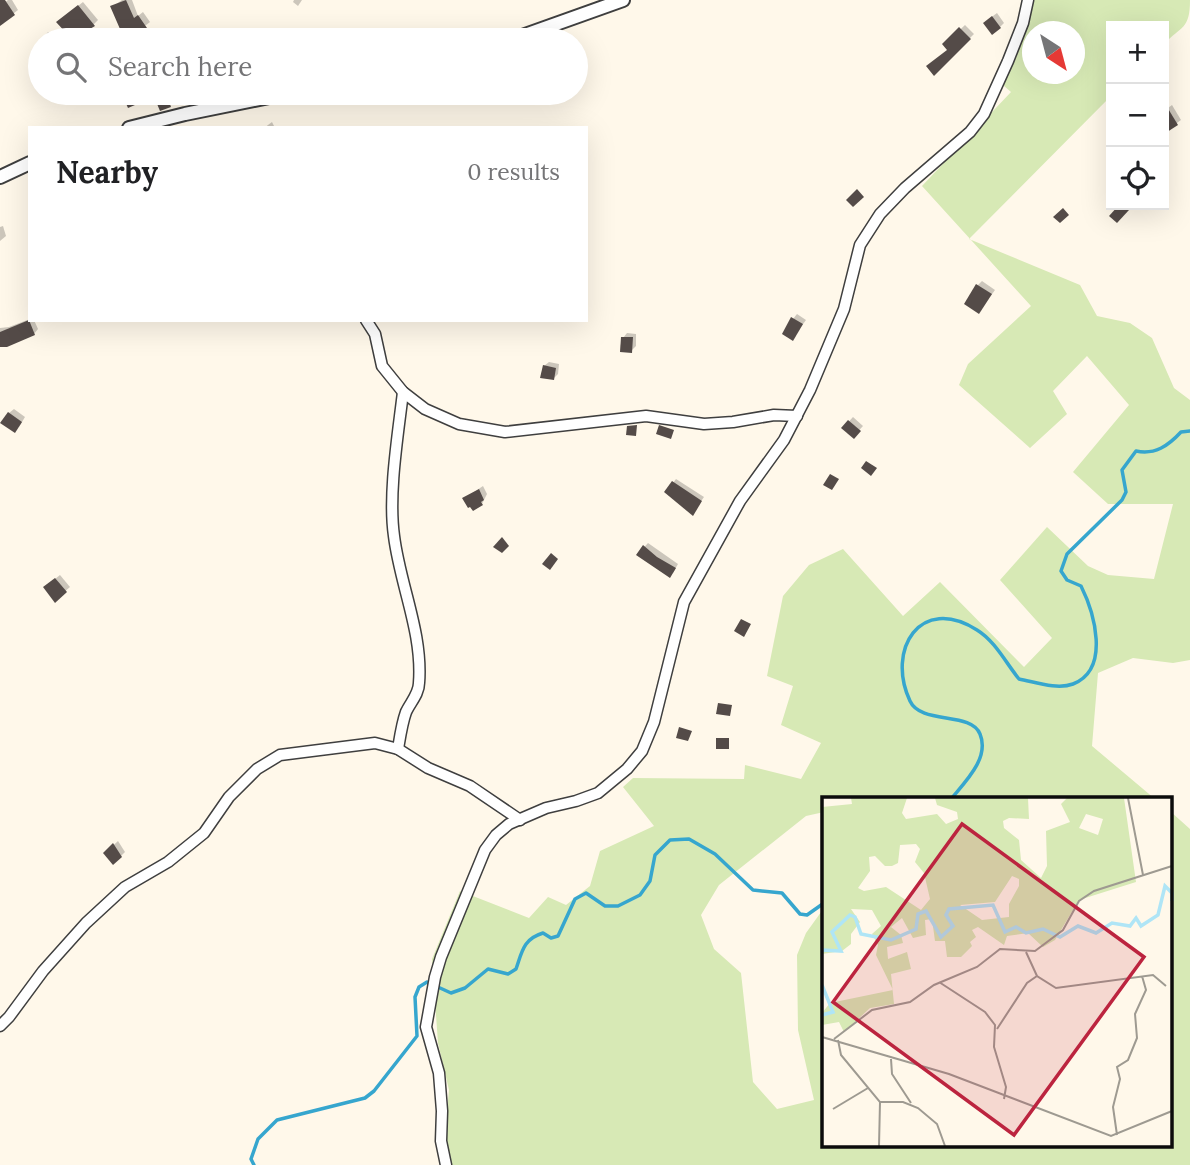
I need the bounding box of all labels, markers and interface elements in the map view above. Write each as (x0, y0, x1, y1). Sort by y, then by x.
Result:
north arrow (1022, 21, 1085, 84)
map controls (1106, 21, 1169, 210)
button: + (1106, 21, 1169, 84)
search box (28, 28, 588, 105)
icon: search (52, 48, 90, 86)
text: Search here (108, 50, 252, 83)
button: − (1106, 84, 1169, 147)
button: locate (1106, 147, 1169, 210)
text: Nearby (56, 153, 158, 191)
text: 0 results (467, 157, 560, 186)
inset map (822, 797, 1172, 1148)

